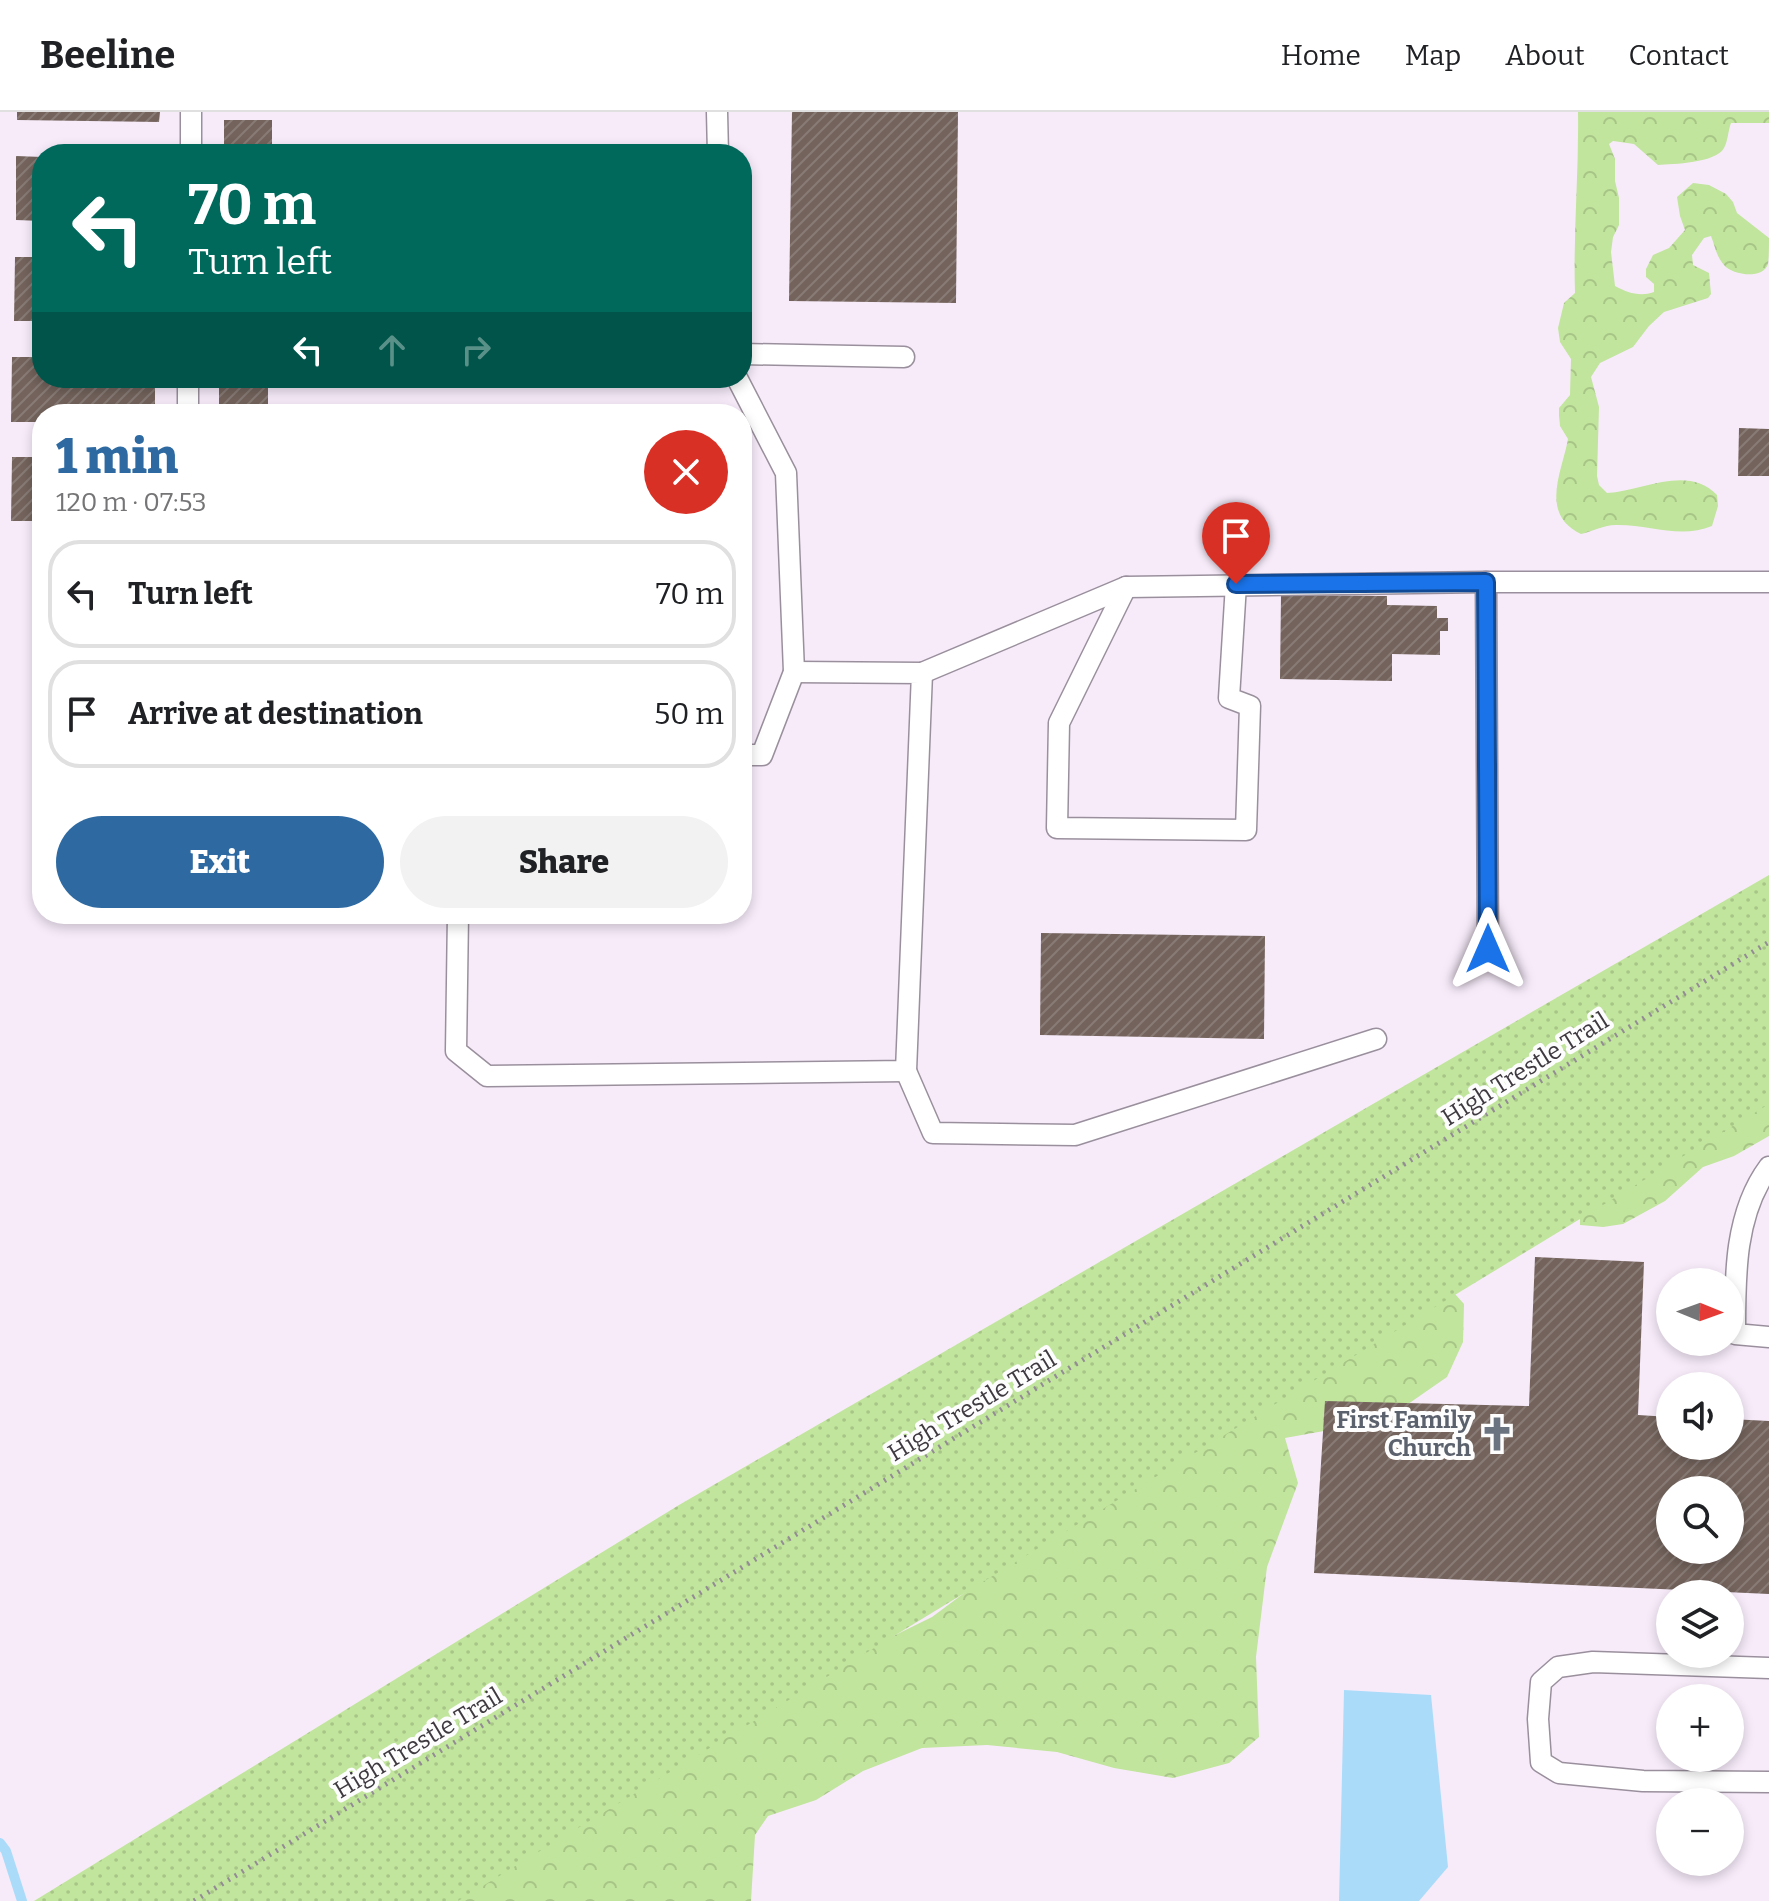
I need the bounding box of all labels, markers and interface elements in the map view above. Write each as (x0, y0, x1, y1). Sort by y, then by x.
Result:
text: Beeline (40, 32, 175, 78)
text: Home (1281, 39, 1361, 72)
text: Map (1405, 39, 1461, 72)
text: About (1505, 39, 1585, 72)
text: Contact (1629, 39, 1729, 72)
text: 70 m (188, 172, 316, 239)
icon: left (56, 176, 160, 280)
text: Turn left (188, 240, 332, 284)
icon: left (286, 328, 330, 372)
icon: ahead (370, 328, 414, 372)
icon: right (454, 328, 498, 372)
text: 1 min (56, 428, 178, 486)
button: close (644, 430, 728, 514)
text: 120 m · 07:53 (56, 487, 207, 518)
pin (1202, 502, 1270, 584)
icon: arrive (1214, 514, 1258, 558)
icon: left (60, 572, 104, 616)
text: Turn left (128, 576, 253, 612)
text: 70 m (656, 576, 724, 612)
icon: arrive (60, 692, 104, 736)
text: Arrive at destination (128, 696, 423, 732)
text: 50 m (654, 696, 724, 732)
button: Exit (56, 816, 384, 908)
button: Share (400, 816, 728, 908)
position arrow (1446, 907, 1530, 991)
street label: High Trestle Trail (1437, 1006, 1613, 1131)
north arrow (1656, 1268, 1744, 1356)
map controls (1656, 1268, 1744, 1876)
street label: High Trestle Trail (883, 1345, 1061, 1467)
button: sound (1656, 1372, 1744, 1460)
place label: First Family Church (1336, 1406, 1472, 1462)
church icon: First Family Church (1478, 1415, 1516, 1453)
button: search (1656, 1476, 1744, 1564)
button: layers (1656, 1580, 1744, 1668)
street label: High Trestle Trail (329, 1682, 507, 1804)
button: + (1656, 1684, 1744, 1772)
button: − (1656, 1788, 1744, 1876)

